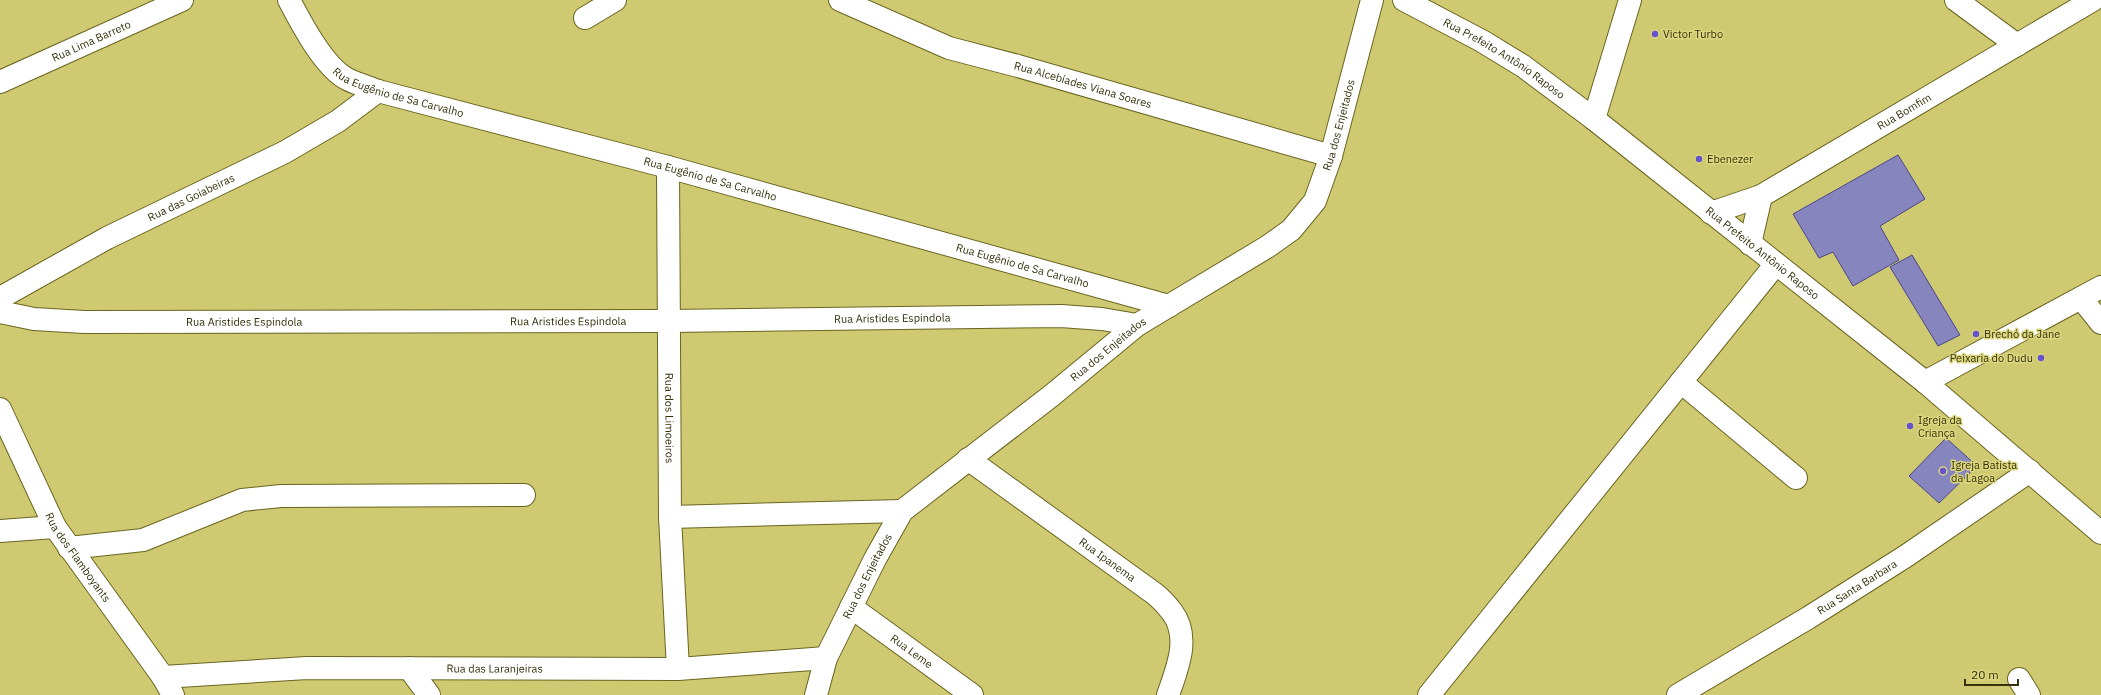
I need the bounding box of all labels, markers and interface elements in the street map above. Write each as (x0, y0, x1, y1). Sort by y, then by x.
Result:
street label: Rua Prefeito Antônio Raposo (1441, 15, 1568, 102)
street label: Rua Lima Barreto (49, 17, 133, 65)
place label: Victor Turbo (1663, 27, 1723, 41)
marker: Victor Turbo (1650, 29, 1660, 39)
street label: Rua Alcebíades Viana Soares (1013, 58, 1153, 111)
street label: Rua Eugênio de Sa Carvalho (330, 64, 465, 120)
street label: Rua dos Enjeitados (1319, 78, 1358, 173)
street label: Rua Bomfim (1874, 90, 1934, 133)
place label: Ebenezer (1707, 152, 1753, 166)
street label: Rua Eugênio de Sa Carvalho (642, 154, 778, 204)
marker: Ebenezer (1694, 154, 1704, 164)
street label: Rua das Goiabeiras (145, 170, 237, 224)
street label: Rua Prefeito Antônio Raposo (1703, 203, 1822, 302)
street label: Rua Eugênio de Sa Carvalho (954, 240, 1091, 290)
street label: Rua Aristides Espindola (834, 310, 951, 326)
street label: Rua Aristides Espindola (510, 314, 627, 328)
street label: Rua dos Enjeitados (1067, 314, 1149, 384)
street label: Rua Aristides Espindola (186, 315, 303, 329)
place label: Brechó da Jane (1984, 327, 2060, 341)
marker: Brechó da Jane (1971, 329, 1981, 339)
place label: Peixaria do Dudu (1950, 351, 2033, 365)
marker: Peixaria do Dudu (2036, 353, 2046, 363)
street label: Rua dos Limoeiros (662, 373, 677, 463)
place label: Igreja da Criança (1918, 413, 1962, 440)
marker: Igreja da Criança (1905, 421, 1915, 431)
place label: Igreja Batista da Lagoa (1951, 458, 2017, 485)
marker: Igreja Batista da Lagoa (1938, 466, 1948, 476)
street label: Rua dos Flamboyants (42, 510, 114, 605)
street label: Rua dos Enjeitados (839, 531, 895, 621)
street label: Rua Ipanema (1077, 535, 1139, 585)
street label: Rua Santa Barbara (1814, 556, 1900, 618)
street label: Rua Leme (888, 631, 936, 671)
street label: Rua das Laranjeiras (447, 661, 543, 676)
scale bar (1965, 661, 2018, 687)
text: 20 m (1971, 667, 1999, 682)

